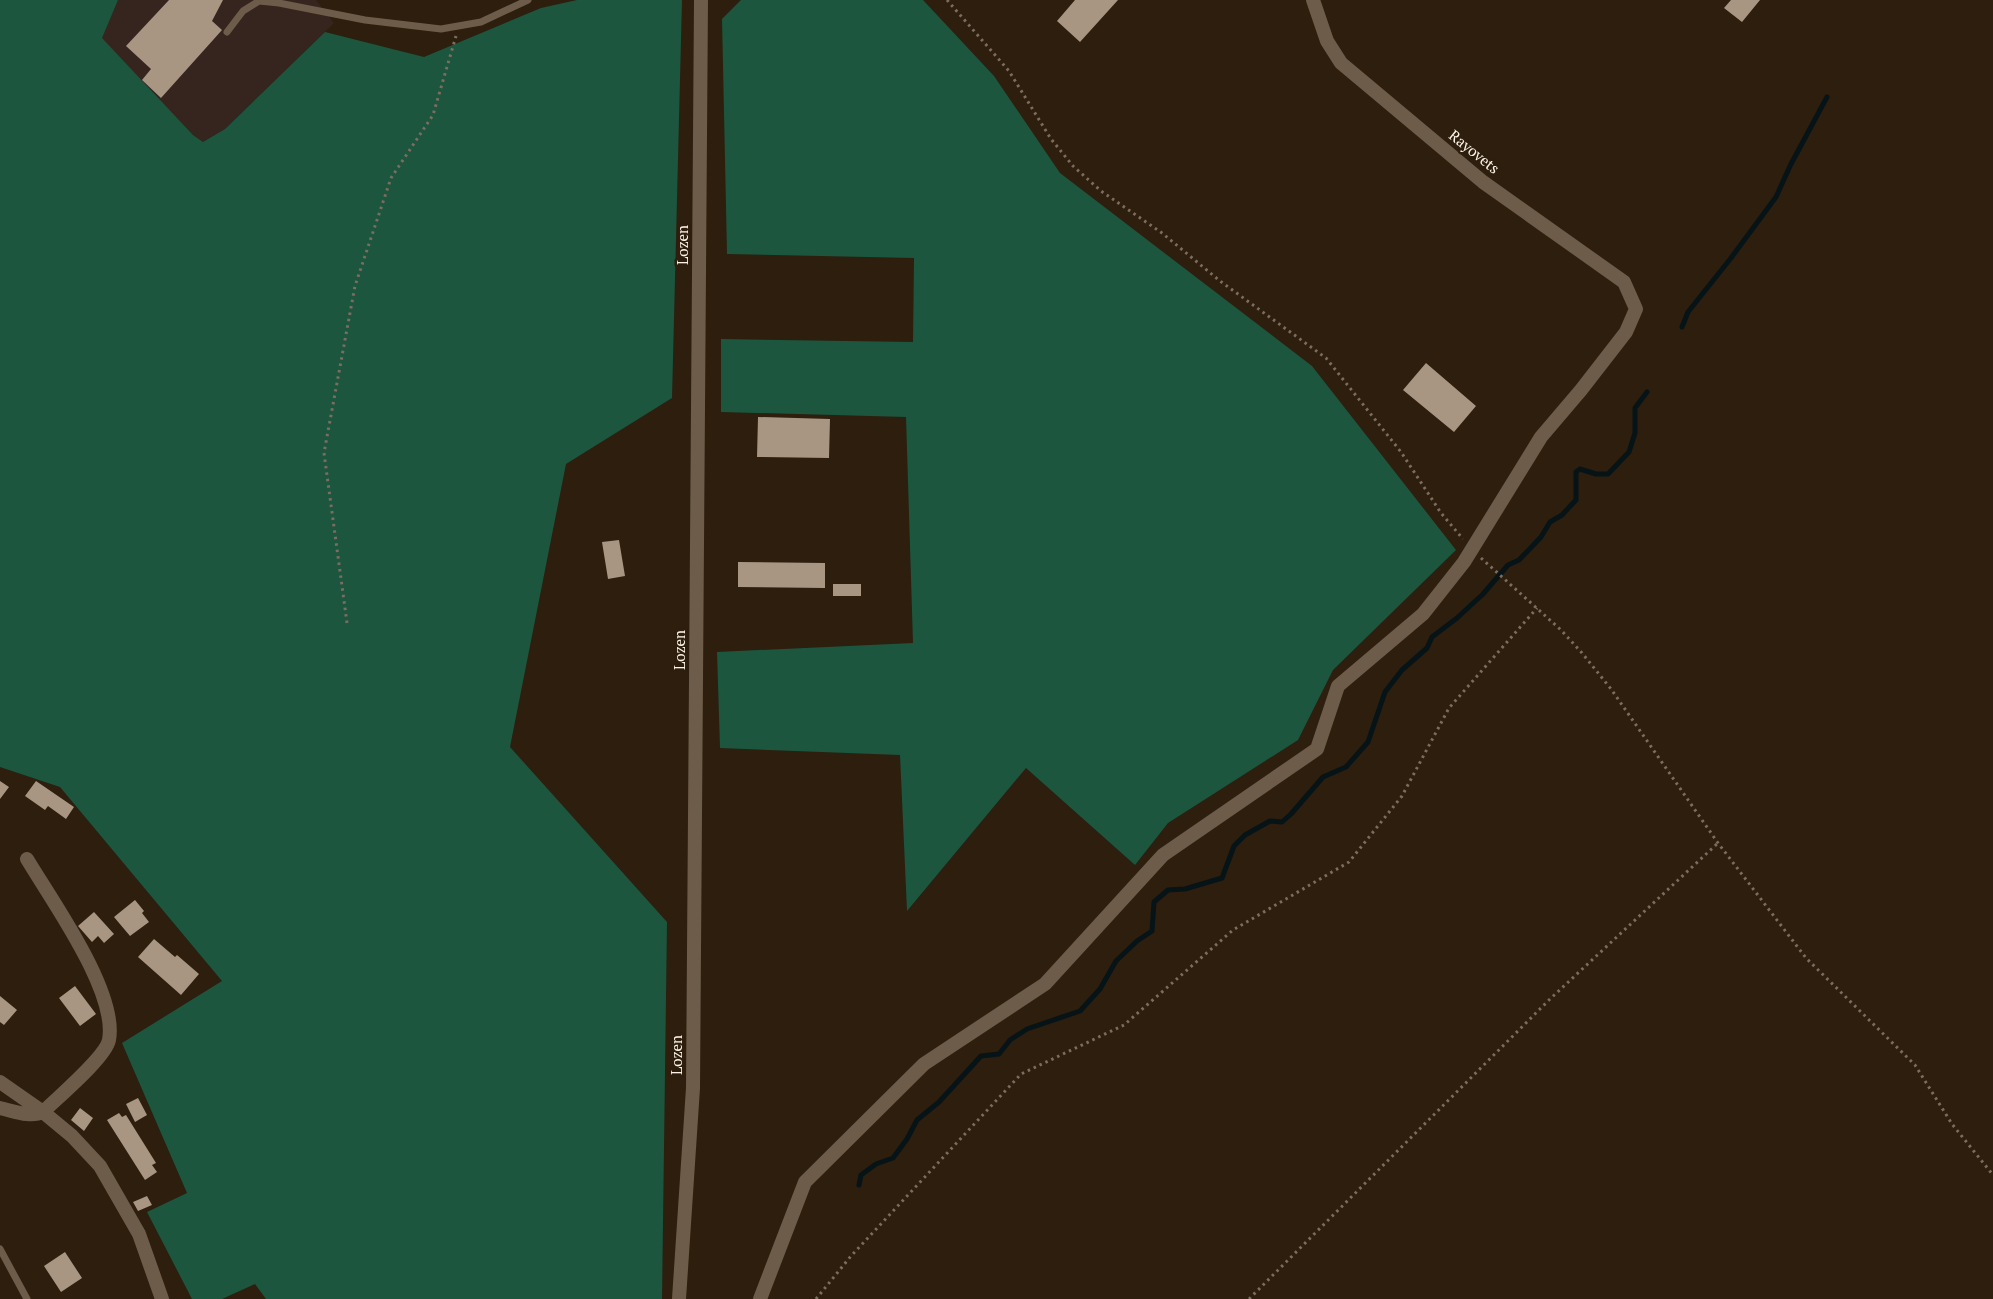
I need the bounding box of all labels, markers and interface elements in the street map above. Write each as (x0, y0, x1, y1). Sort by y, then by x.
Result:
street label: Rayovets (1445, 125, 1504, 178)
street label: Lozen (672, 225, 692, 265)
street label: Lozen (669, 630, 689, 670)
street label: Lozen (666, 1035, 686, 1075)

